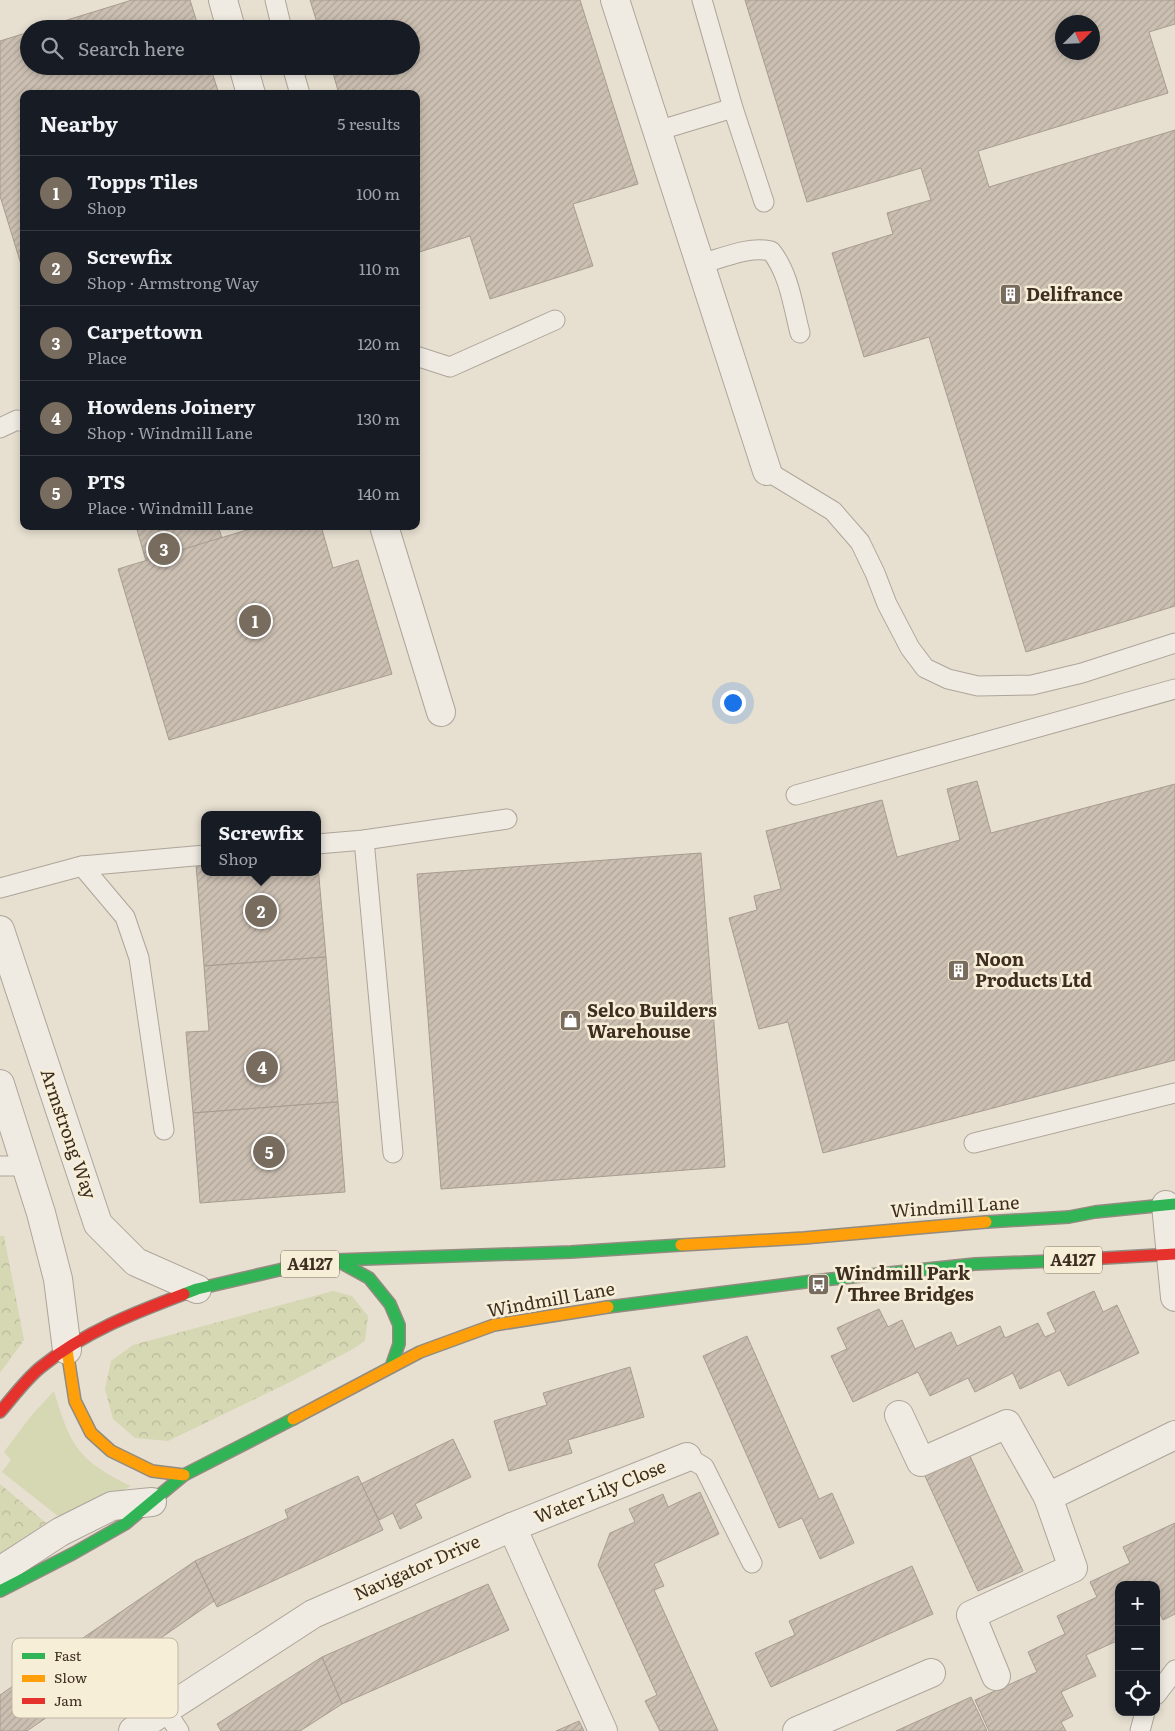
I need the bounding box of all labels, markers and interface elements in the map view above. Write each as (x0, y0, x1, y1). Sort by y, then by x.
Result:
north arrow (1055, 15, 1100, 60)
search box (20, 20, 420, 75)
icon: search (38, 34, 66, 62)
text: Search here (78, 34, 185, 62)
text: Nearby (40, 107, 118, 138)
text: 5 results (337, 111, 400, 135)
text: Topps Tiles (87, 167, 198, 195)
text: 1 (53, 181, 59, 205)
text: 100 m (356, 181, 400, 205)
text: Shop (87, 195, 126, 219)
text: Screwfix (87, 242, 172, 270)
text: 2 (52, 256, 60, 280)
text: 110 m (359, 256, 400, 280)
text: Shop · Armstrong Way (87, 270, 259, 294)
place label: Delifrance (1026, 280, 1123, 307)
building icon: Delifrance (998, 283, 1022, 307)
text: Carpettown (87, 317, 203, 345)
text: 3 (52, 331, 60, 355)
text: 120 m (357, 331, 400, 355)
text: Place (87, 345, 127, 369)
text: Howdens Joinery (87, 392, 255, 420)
text: 4 (51, 406, 61, 430)
text: 130 m (357, 406, 400, 430)
text: Shop · Windmill Lane (87, 420, 253, 444)
text: PTS (87, 467, 125, 495)
text: 5 (52, 481, 60, 505)
text: 140 m (357, 481, 400, 505)
text: Place · Windmill Lane (87, 495, 253, 519)
pin: 3 (148, 530, 180, 568)
pin: 1 (239, 602, 271, 640)
your location (720, 690, 746, 716)
popup (201, 811, 321, 876)
text: Screwfix (219, 818, 303, 846)
text: Shop (219, 846, 258, 870)
pin: 2 (245, 892, 277, 930)
place label: Noon Products Ltd (975, 945, 1092, 993)
building icon: Noon Products Ltd (947, 958, 971, 982)
place label: Selco Builders Warehouse (587, 996, 717, 1044)
shop icon: Selco Builders Warehouse (559, 1009, 583, 1033)
pin: 4 (246, 1048, 278, 1086)
street label: Armstrong Way (34, 1065, 105, 1203)
pin: 5 (253, 1133, 285, 1171)
street label: Windmill Lane (889, 1188, 1020, 1223)
road number: A4127 (1044, 1246, 1102, 1274)
road number: A4127 (281, 1250, 339, 1278)
place label: Windmill Park / Three Bridges (835, 1259, 974, 1307)
bus stop icon: Windmill Park / Three Bridges (807, 1272, 831, 1296)
street label: Windmill Lane (485, 1274, 617, 1323)
street label: Water Lily Close (530, 1452, 669, 1529)
street label: Navigator Drive (349, 1527, 484, 1607)
map controls (1115, 1581, 1160, 1716)
button: + (1115, 1581, 1160, 1626)
button: − (1115, 1626, 1160, 1671)
legend (12, 1638, 178, 1718)
text: Fast (54, 1645, 82, 1665)
text: Slow (54, 1667, 87, 1687)
button: locate (1115, 1671, 1160, 1716)
text: Jam (54, 1690, 83, 1710)

